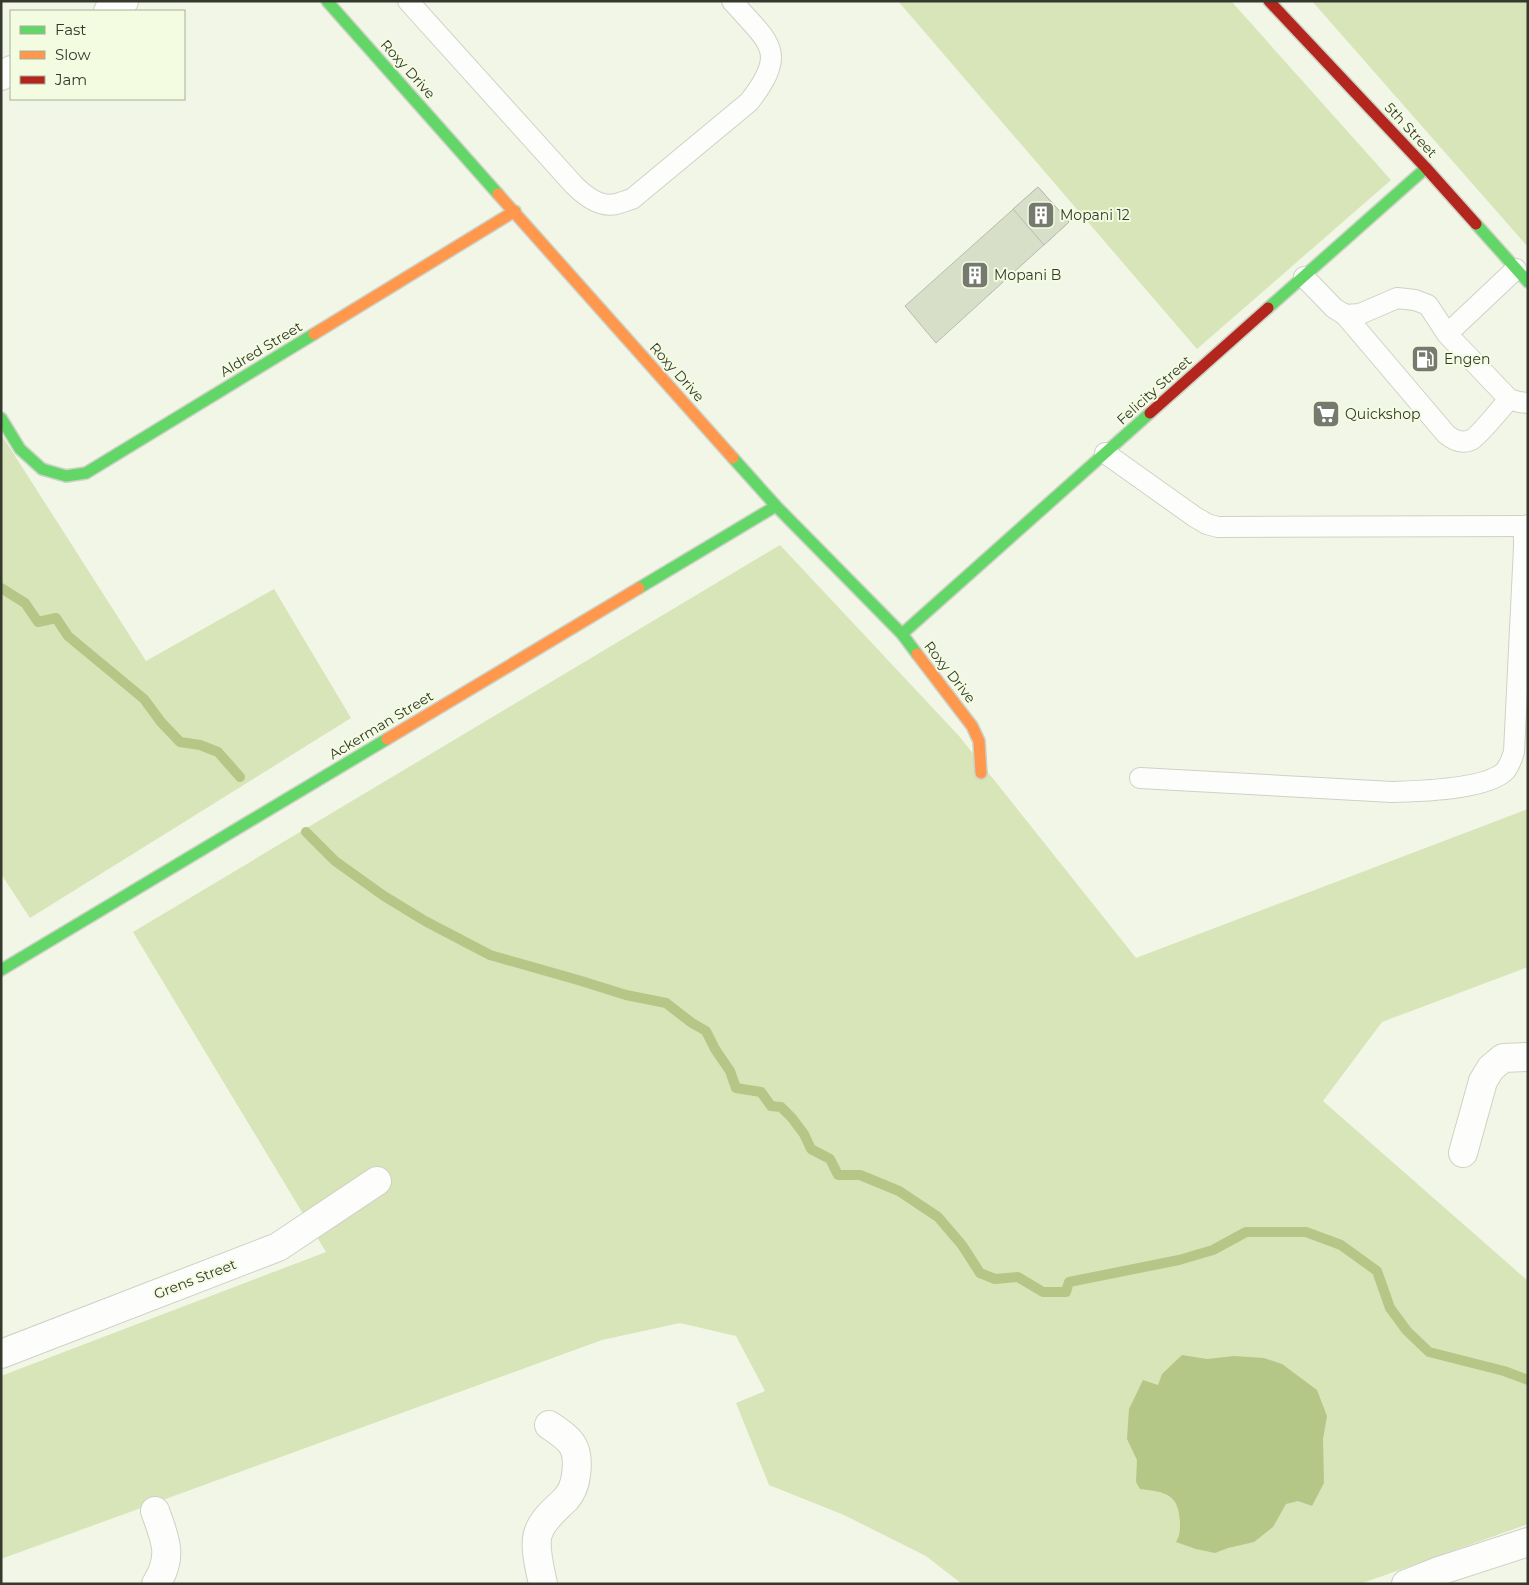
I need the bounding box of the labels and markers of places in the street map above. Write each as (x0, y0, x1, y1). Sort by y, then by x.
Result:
building icon: Mopani 12 (1026, 200, 1056, 230)
place label: Mopani 12 (1060, 206, 1130, 224)
building icon: Mopani B (960, 260, 990, 290)
place label: Mopani B (994, 266, 1061, 284)
fuel station icon: Engen (1410, 344, 1440, 374)
place label: Engen (1444, 350, 1490, 368)
supermarket icon: Quickshop (1311, 399, 1341, 429)
place label: Quickshop (1345, 405, 1420, 423)

